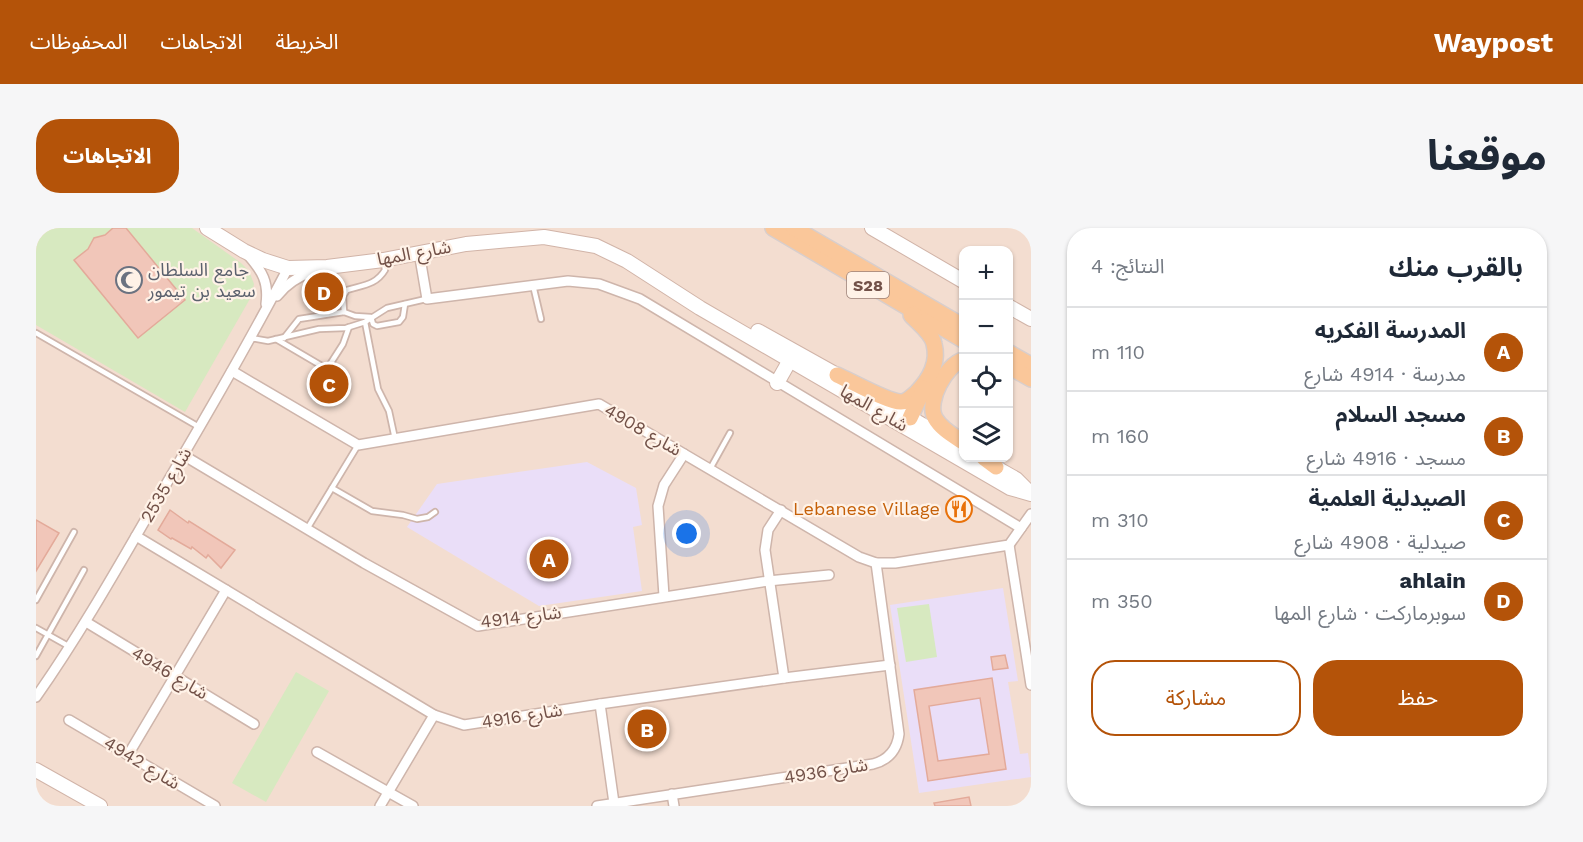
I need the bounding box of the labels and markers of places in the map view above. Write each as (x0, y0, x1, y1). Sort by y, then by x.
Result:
place label: جامع السلطان سعيد بن تيمور (147, 259, 256, 302)
mosque icon: جامع السلطان سعيد بن تيمور (114, 265, 144, 295)
pin: D (304, 270, 344, 314)
pin: C (310, 362, 348, 406)
restaurant icon: Lebanese Village (944, 494, 974, 524)
place label: Lebanese Village (793, 498, 940, 519)
pin: A (530, 536, 568, 582)
pin: B (628, 706, 666, 752)

